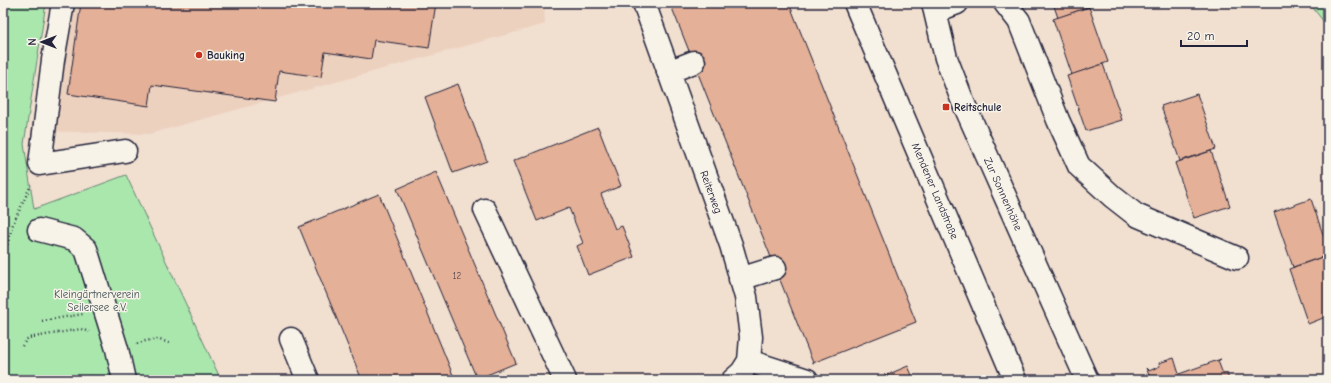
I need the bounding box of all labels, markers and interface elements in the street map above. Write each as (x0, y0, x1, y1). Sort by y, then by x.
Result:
north arrow (22, 22, 62, 62)
scale bar (1181, 22, 1247, 48)
text: 20 m (1187, 29, 1215, 43)
text: N (26, 38, 39, 46)
place label: Bauking (207, 49, 245, 62)
marker: Bauking (194, 50, 204, 60)
place label: Reitschule (954, 101, 1002, 114)
marker: Reitschule (941, 102, 951, 112)
street label: Mendener Landstraße (909, 141, 961, 242)
street label: Zur Sonnenhöhe (981, 155, 1025, 233)
street label: Reiterweg (697, 169, 725, 215)
house number: 12 (453, 271, 461, 281)
park label: Kleingärtnerverein Seilersee e.V. (54, 288, 140, 314)

